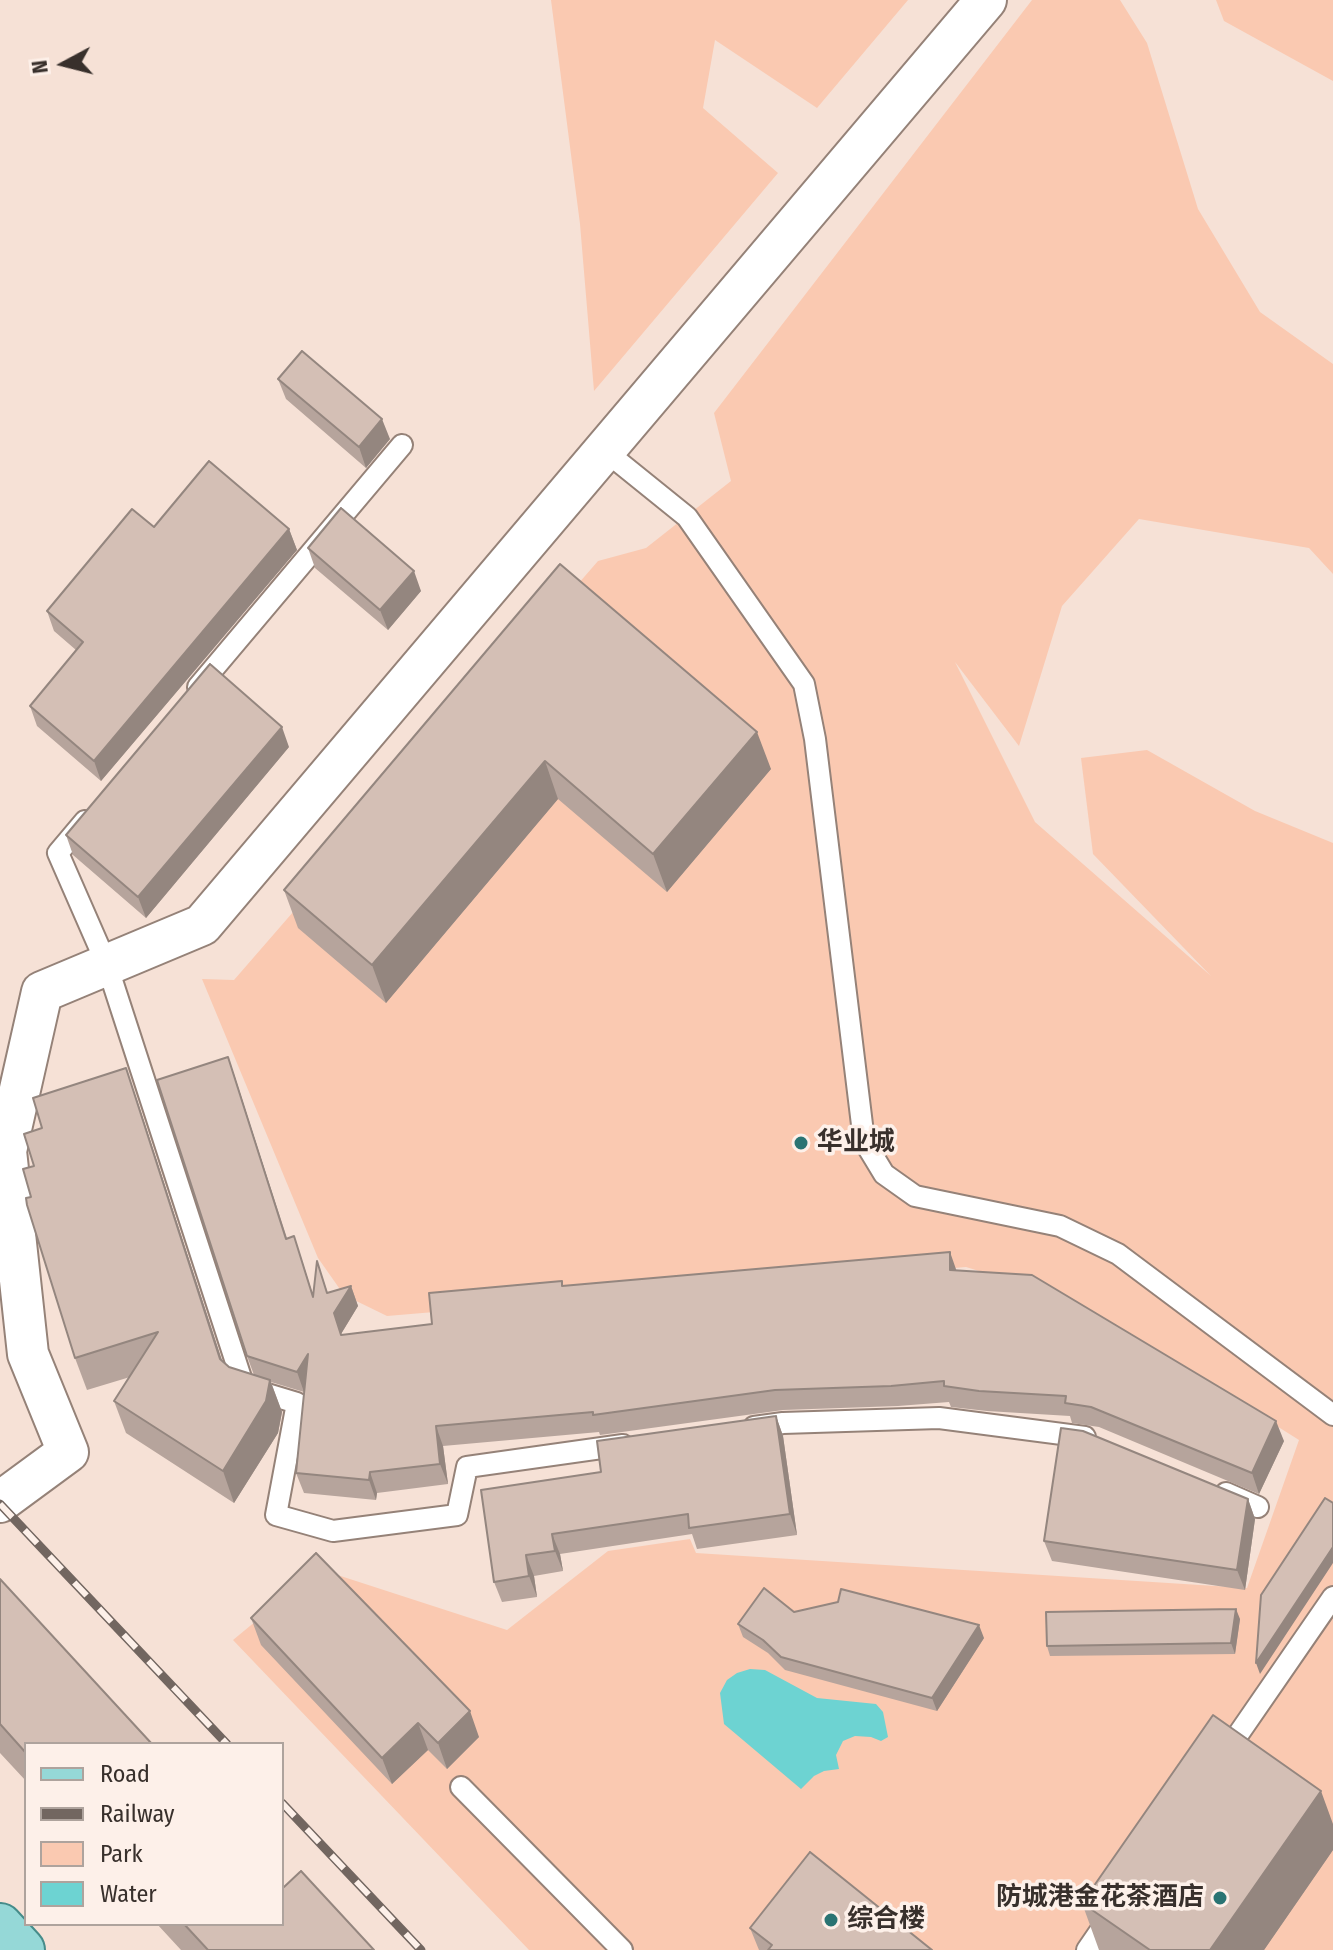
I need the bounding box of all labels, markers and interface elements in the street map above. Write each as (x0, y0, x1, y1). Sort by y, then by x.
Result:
north arrow (24, 24, 104, 104)
text: N (25, 59, 54, 75)
place label: 华业城 (817, 1127, 895, 1159)
marker: 华业城 (792, 1134, 810, 1152)
legend (24, 1742, 284, 1926)
text: Road (100, 1760, 150, 1788)
text: Railway (100, 1800, 175, 1828)
text: Park (100, 1840, 143, 1868)
text: Water (100, 1880, 157, 1908)
place label: 防城港金花茶酒店 (996, 1882, 1204, 1914)
marker: 防城港金花茶酒店 (1211, 1889, 1229, 1907)
place label: 综合楼 (847, 1904, 925, 1936)
marker: 综合楼 (822, 1911, 840, 1929)

